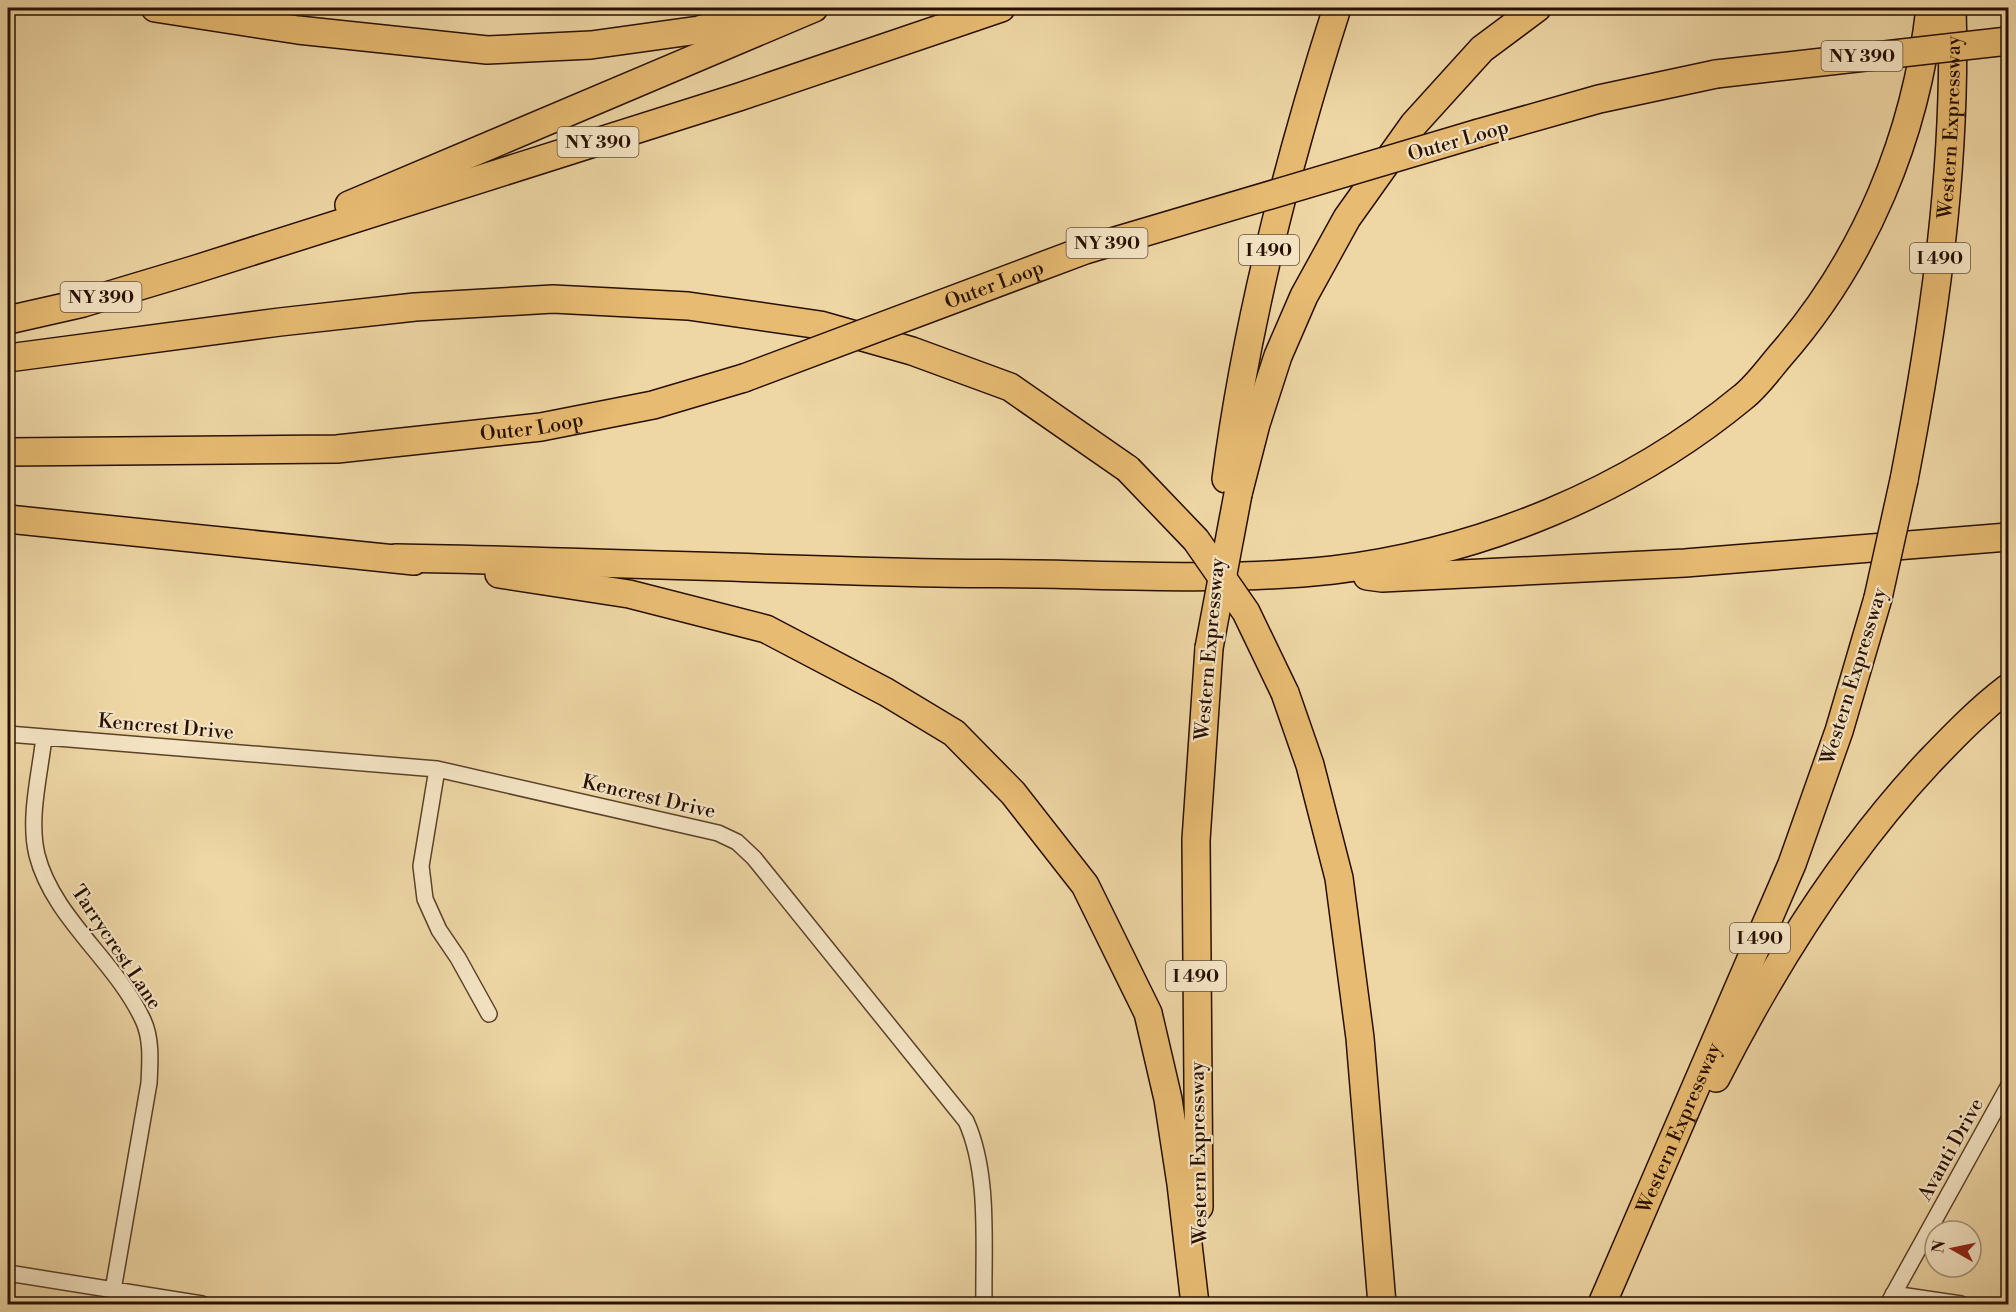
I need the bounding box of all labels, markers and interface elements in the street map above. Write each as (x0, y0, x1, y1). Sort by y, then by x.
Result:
street label: Western Expressway (1933, 35, 1967, 221)
road number: NY 390 (1822, 41, 1902, 71)
street label: Outer Loop (1405, 115, 1512, 168)
road number: NY 390 (558, 127, 638, 157)
road number: NY 390 (1066, 228, 1148, 258)
road number: I 490 (1239, 235, 1299, 265)
road number: I 490 (1910, 243, 1970, 273)
street label: Outer Loop (941, 256, 1048, 316)
road number: NY 390 (60, 282, 142, 312)
street label: Outer Loop (479, 408, 586, 447)
street label: Western Expressway (1190, 556, 1231, 743)
street label: Western Expressway (1815, 585, 1893, 769)
street label: Kencrest Drive (97, 709, 235, 746)
street label: Kencrest Drive (579, 770, 718, 825)
street label: Tarrycrest Lane (65, 881, 167, 1015)
road number: I 490 (1730, 923, 1790, 953)
road number: I 490 (1166, 961, 1226, 991)
street label: Western Expressway (1631, 1039, 1727, 1218)
street label: Western Expressway (1185, 1061, 1214, 1246)
street label: Avanti Drive (1912, 1094, 1990, 1206)
north arrow (1923, 1219, 1983, 1279)
text: N (1928, 1239, 1950, 1255)

